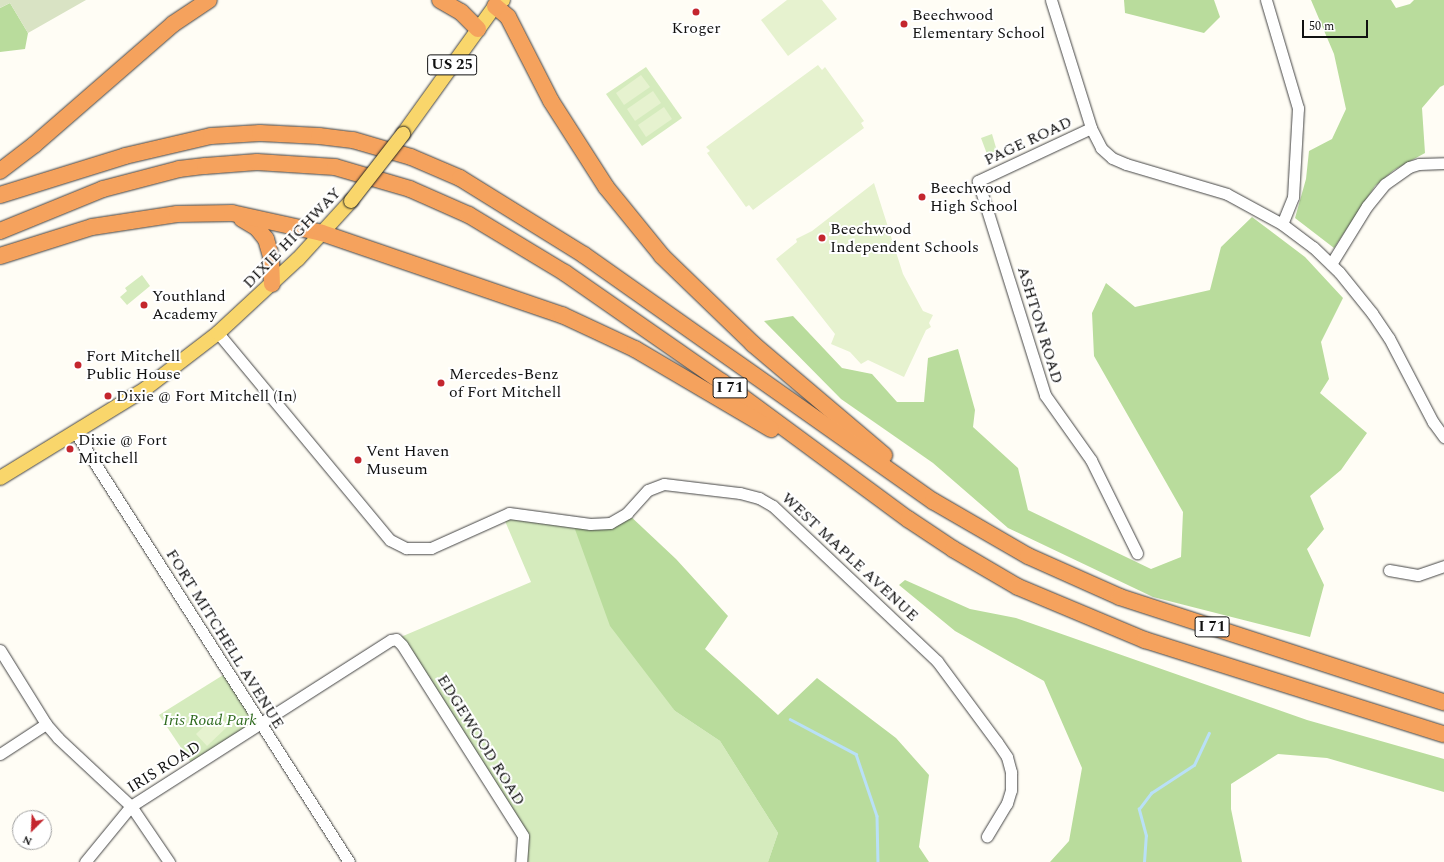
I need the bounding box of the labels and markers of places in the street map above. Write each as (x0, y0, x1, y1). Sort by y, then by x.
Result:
place label: Beechwood Elementary School (912, 5, 1045, 43)
marker: Kroger (691, 7, 701, 17)
place label: Kroger (671, 18, 721, 38)
marker: Beechwood Elementary School (899, 19, 909, 29)
place label: Beechwood High School (930, 178, 1018, 216)
marker: Beechwood High School (917, 192, 927, 202)
place label: Beechwood Independent Schools (830, 219, 979, 257)
marker: Beechwood Independent Schools (817, 233, 827, 243)
place label: Youthland Academy (152, 286, 226, 324)
marker: Youthland Academy (139, 300, 149, 310)
place label: Fort Mitchell Public House (86, 346, 181, 384)
marker: Fort Mitchell Public House (73, 360, 83, 370)
place label: Mercedes-Benz of Fort Mitchell (449, 364, 561, 402)
marker: Mercedes-Benz of Fort Mitchell (436, 378, 446, 388)
place label: Dixie @ Fort Mitchell (In) (116, 386, 297, 406)
marker: Dixie @ Fort Mitchell (In) (103, 391, 113, 401)
place label: Dixie @ Fort Mitchell (78, 430, 167, 468)
place label: Vent Haven Museum (366, 441, 449, 479)
marker: Dixie @ Fort Mitchell (65, 444, 75, 454)
marker: Vent Haven Museum (353, 455, 363, 465)

